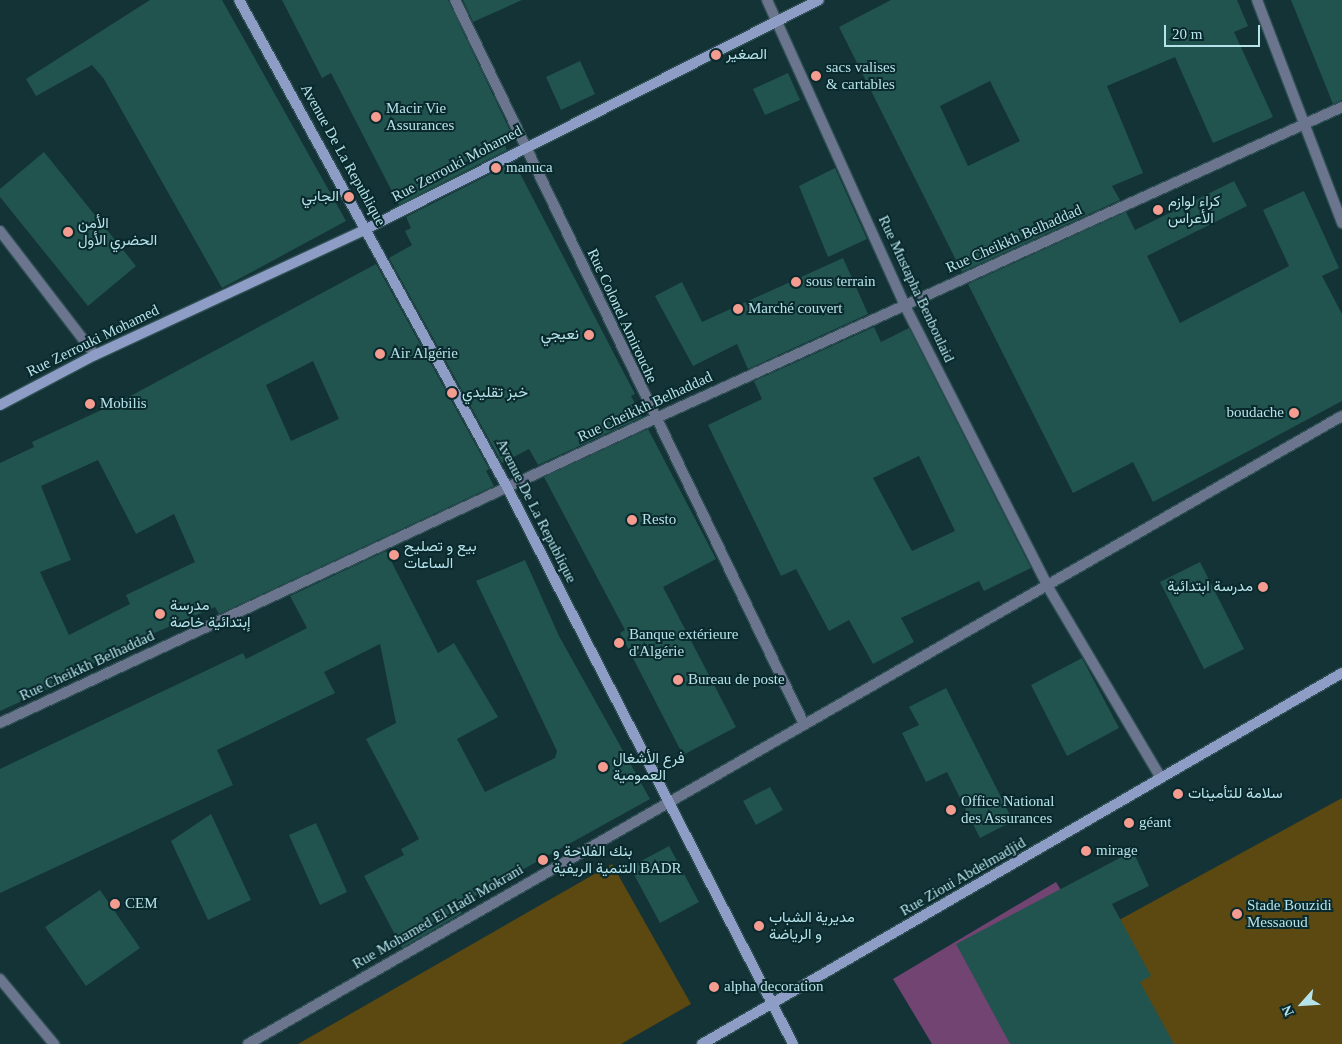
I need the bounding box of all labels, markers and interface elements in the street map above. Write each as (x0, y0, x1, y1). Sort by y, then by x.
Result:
scale bar (1167, 15, 1263, 47)
text: 20 m (1172, 26, 1202, 42)
place label: الصغير (726, 46, 767, 64)
marker: الصغير (710, 49, 722, 61)
place label: sacs valises & cartables (826, 58, 896, 93)
marker: sacs valises & cartables (810, 70, 822, 82)
street label: Avenue De La Republique (297, 81, 389, 229)
place label: Macir Vie Assurances (386, 99, 454, 134)
marker: Macir Vie Assurances (370, 111, 382, 123)
street label: Rue Zerrouki Mohamed (389, 122, 525, 206)
place label: manuca (506, 159, 553, 177)
marker: manuca (490, 162, 502, 174)
place label: الجابي (302, 188, 339, 206)
marker: الجابي (343, 191, 355, 203)
place label: كراء لوازم الأعراس (1168, 192, 1220, 227)
street label: Rue Cheikkh Belhaddad (943, 201, 1085, 277)
marker: كراء لوازم الأعراس (1152, 204, 1164, 216)
street label: Rue Mustapha Benboulaid (874, 213, 958, 365)
place label: الأمن الحضري الأول (78, 214, 157, 249)
marker: الأمن الحضري الأول (62, 226, 74, 238)
street label: Rue Colonel Amirouche (583, 246, 661, 386)
place label: sous terrain (806, 273, 876, 291)
marker: sous terrain (790, 276, 802, 288)
place label: Marché couvert (748, 300, 843, 318)
street label: Rue Zerrouki Mohamed (24, 301, 162, 381)
marker: Marché couvert (732, 303, 744, 315)
place label: نعيجي (541, 326, 579, 344)
marker: نعيجي (583, 329, 595, 341)
place label: Air Algérie (390, 345, 459, 363)
marker: Air Algérie (374, 348, 386, 360)
street label: Rue Cheikkh Belhaddad (575, 368, 715, 446)
place label: خبز تقليدي (462, 384, 528, 402)
marker: خبز تقليدي (446, 387, 458, 399)
place label: Mobilis (100, 395, 147, 413)
marker: Mobilis (84, 398, 96, 410)
place label: boudache (1227, 404, 1284, 422)
marker: boudache (1288, 407, 1300, 419)
street label: Avenue De La Republique (492, 436, 580, 586)
place label: Resto (642, 511, 676, 529)
marker: Resto (626, 514, 638, 526)
place label: بيع و تصليح الساعات (404, 537, 477, 572)
marker: بيع و تصليح الساعات (388, 549, 400, 561)
place label: مدرسة ابتدائية (1167, 578, 1253, 596)
marker: مدرسة ابتدائية (1257, 581, 1269, 593)
place label: مدرسة إبتدائية خاصة (170, 596, 251, 631)
marker: مدرسة إبتدائية خاصة (154, 608, 166, 620)
place label: Banque extérieure d'Algérie (629, 625, 739, 660)
street label: Rue Cheikkh Belhaddad (17, 627, 157, 705)
marker: Banque extérieure d'Algérie (613, 637, 625, 649)
place label: Bureau de poste (688, 671, 785, 689)
marker: Bureau de poste (672, 674, 684, 686)
place label: فرع الأشغال العمومية (613, 749, 685, 784)
marker: فرع الأشغال العمومية (597, 761, 609, 773)
place label: سلامة للتأمينات (1188, 785, 1283, 803)
marker: سلامة للتأمينات (1172, 788, 1184, 800)
place label: Office National des Assurances (961, 792, 1054, 827)
marker: Office National des Assurances (945, 804, 957, 816)
place label: géant (1139, 814, 1171, 832)
marker: géant (1123, 817, 1135, 829)
street label: Rue Zioui Abdelmadjid (897, 834, 1029, 920)
place label: بنك الفلاحة و التنمية الريفية BADR (553, 842, 682, 877)
place label: mirage (1096, 842, 1138, 860)
marker: mirage (1080, 845, 1092, 857)
marker: بنك الفلاحة و التنمية الريفية BADR (537, 854, 549, 866)
street label: Rue Mohamed El Hadi Mokrani (349, 861, 527, 973)
place label: CEM (125, 895, 158, 913)
place label: Stade Bouzidi Messaoud (1247, 896, 1332, 931)
marker: CEM (109, 898, 121, 910)
place label: مديرية الشباب و الرياضة (769, 908, 855, 943)
marker: Stade Bouzidi Messaoud (1231, 908, 1243, 920)
marker: مديرية الشباب و الرياضة (753, 920, 765, 932)
place label: alpha decoration (724, 978, 824, 996)
north arrow (1277, 979, 1327, 1029)
marker: alpha decoration (708, 981, 720, 993)
text: N (1279, 1003, 1297, 1019)

